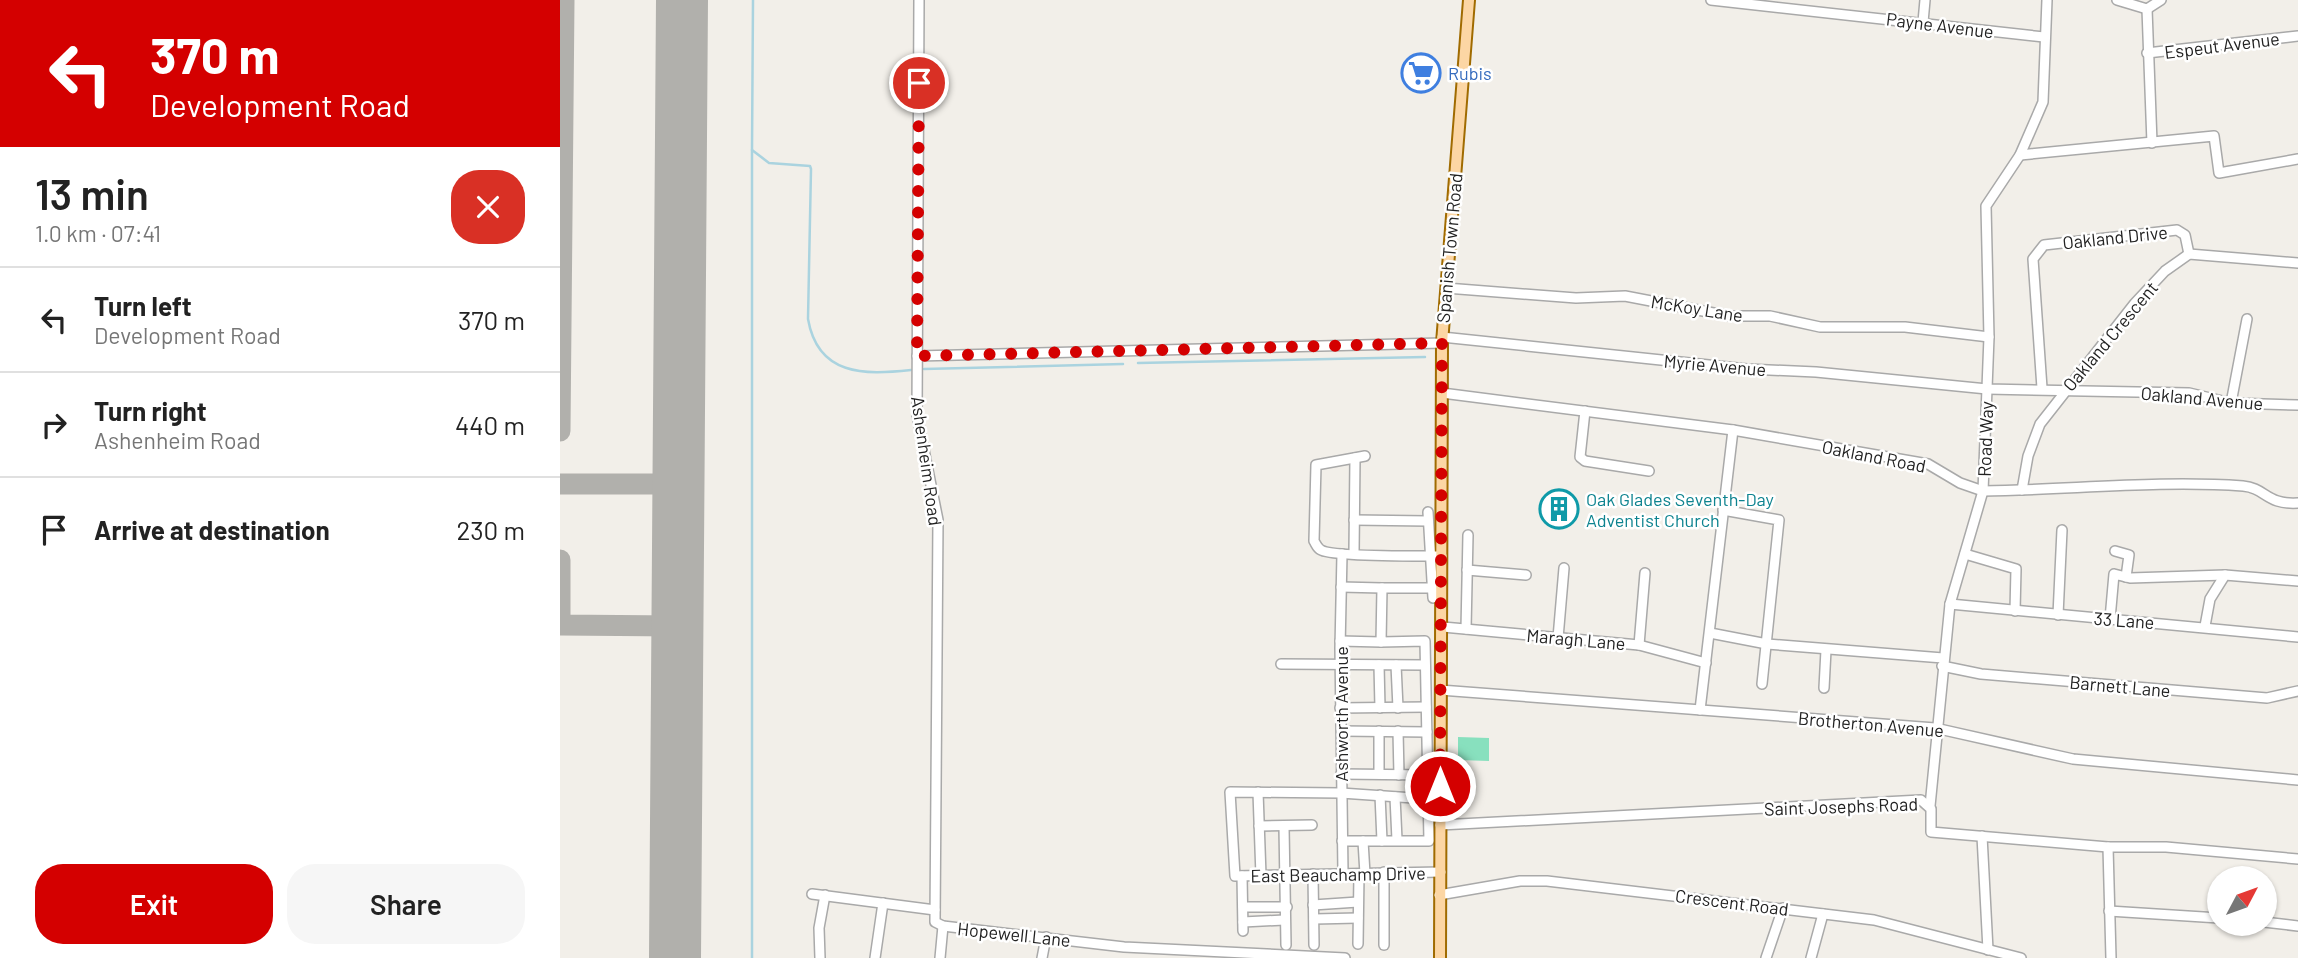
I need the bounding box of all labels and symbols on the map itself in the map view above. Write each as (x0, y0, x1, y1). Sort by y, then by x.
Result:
street label: Payne Avenue (1885, 8, 1995, 42)
street label: Espeut Avenue (2163, 27, 2281, 63)
supermarket icon: Rubis (1400, 52, 1442, 94)
pin (889, 53, 949, 113)
place label: Rubis (1448, 62, 1492, 84)
street label: Spanish Town Road (1431, 172, 1467, 324)
street label: Oakland Drive (2061, 221, 2169, 253)
street label: Oakland Crescent (2058, 277, 2162, 395)
street label: McKoy Lane (1649, 290, 1745, 326)
street label: Myrie Avenue (1663, 350, 1767, 380)
street label: Oakland Avenue (2140, 382, 2264, 414)
street label: Ashenheim Road (907, 395, 947, 527)
street label: Road Way (1973, 401, 1997, 477)
street label: Oakland Road (1820, 435, 1928, 477)
building icon: Oak Glades Seventh-Day Adventist Church (1538, 488, 1580, 530)
place label: Oak Glades Seventh-Day Adventist Church (1586, 488, 1774, 531)
street label: 33 Lane (2093, 607, 2155, 633)
street label: Maragh Lane (1526, 624, 1626, 654)
street label: Ashworth Avenue (1330, 646, 1352, 782)
street label: Barnett Lane (2069, 671, 2171, 701)
street label: Brotherton Avenue (1797, 707, 1945, 741)
position arrow (1403, 749, 1477, 823)
street label: Saint Josephs Road (1764, 792, 1918, 820)
street label: East Beauchamp Drive (1250, 861, 1426, 887)
north arrow (2207, 866, 2277, 936)
street label: Crescent Road (1674, 884, 1790, 920)
street label: Hopewell Lane (956, 917, 1072, 951)

